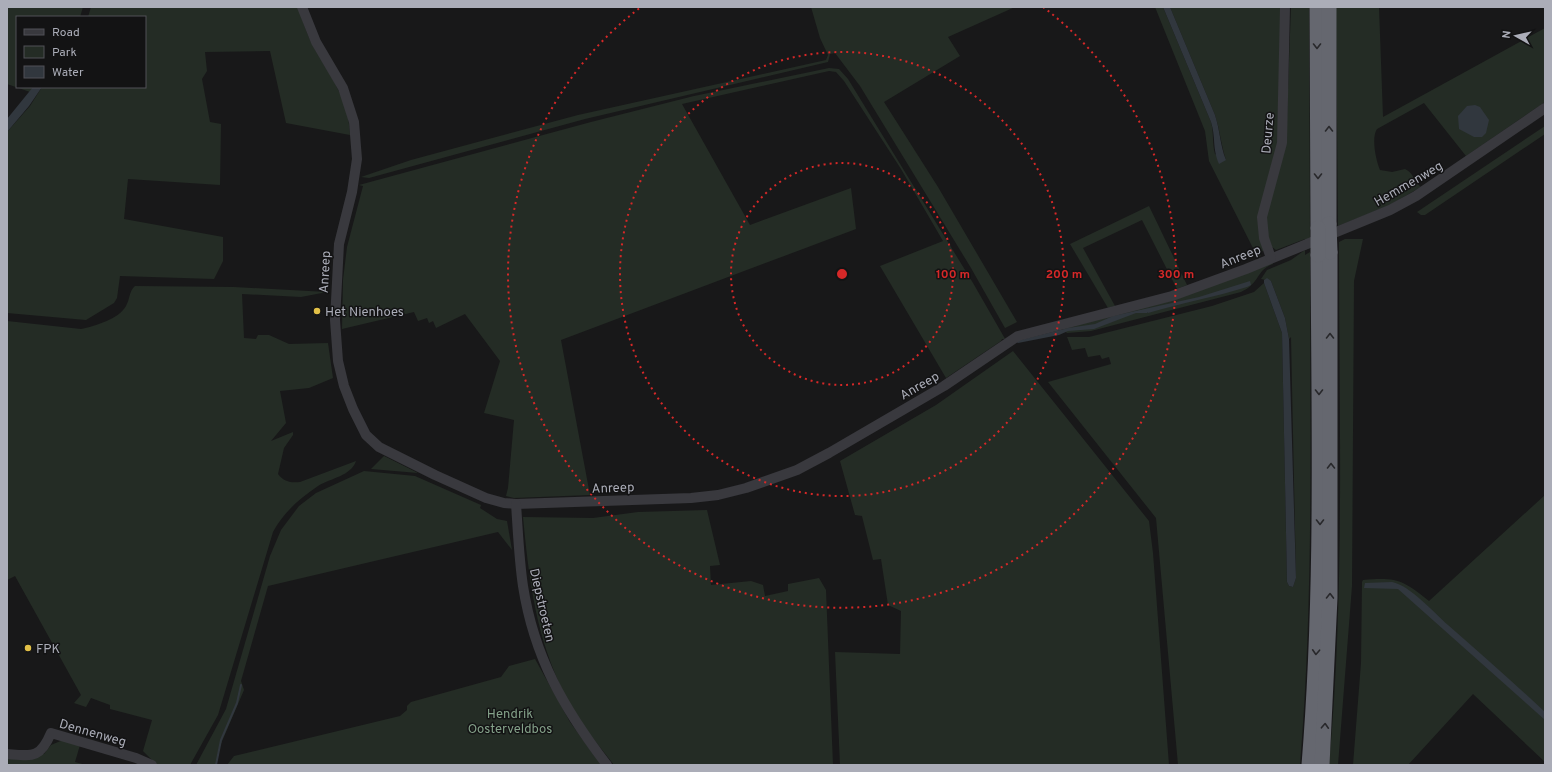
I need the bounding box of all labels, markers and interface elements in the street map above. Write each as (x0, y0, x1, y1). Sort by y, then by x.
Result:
legend (16, 16, 146, 88)
north arrow (1496, 16, 1536, 56)
text: Road (52, 25, 80, 41)
text: N (1500, 30, 1515, 40)
one-way arrow (1313, 43, 1321, 49)
text: Park (52, 45, 77, 61)
text: Water (52, 65, 84, 81)
street label: Deurze (1259, 112, 1279, 155)
one-way arrow (1325, 126, 1333, 132)
street label: Hemmenweg (1372, 159, 1446, 211)
one-way arrow (1314, 173, 1322, 179)
street label: Anreep (1218, 242, 1264, 273)
street label: Anreep (317, 250, 335, 294)
centre of rings (835, 267, 849, 281)
text: 100 m (936, 267, 970, 283)
text: 200 m (1046, 267, 1082, 283)
text: 300 m (1158, 267, 1194, 283)
place label: Het Nienhoes (325, 305, 404, 321)
marker: Het Nienhoes (312, 306, 322, 316)
one-way arrow (1326, 333, 1334, 339)
street label: Anreep (897, 369, 943, 404)
one-way arrow (1315, 389, 1323, 395)
one-way arrow (1327, 463, 1335, 469)
street label: Anreep (591, 480, 635, 498)
one-way arrow (1316, 519, 1324, 525)
street label: Diepstroeten (525, 567, 557, 644)
one-way arrow (1326, 593, 1334, 599)
place label: FPK (36, 642, 60, 658)
marker: FPK (23, 643, 33, 653)
one-way arrow (1312, 649, 1321, 655)
park label: Hendrik Oosterveldbos (468, 707, 552, 738)
street label: Dennenweg (57, 717, 128, 751)
one-way arrow (1320, 723, 1329, 729)

